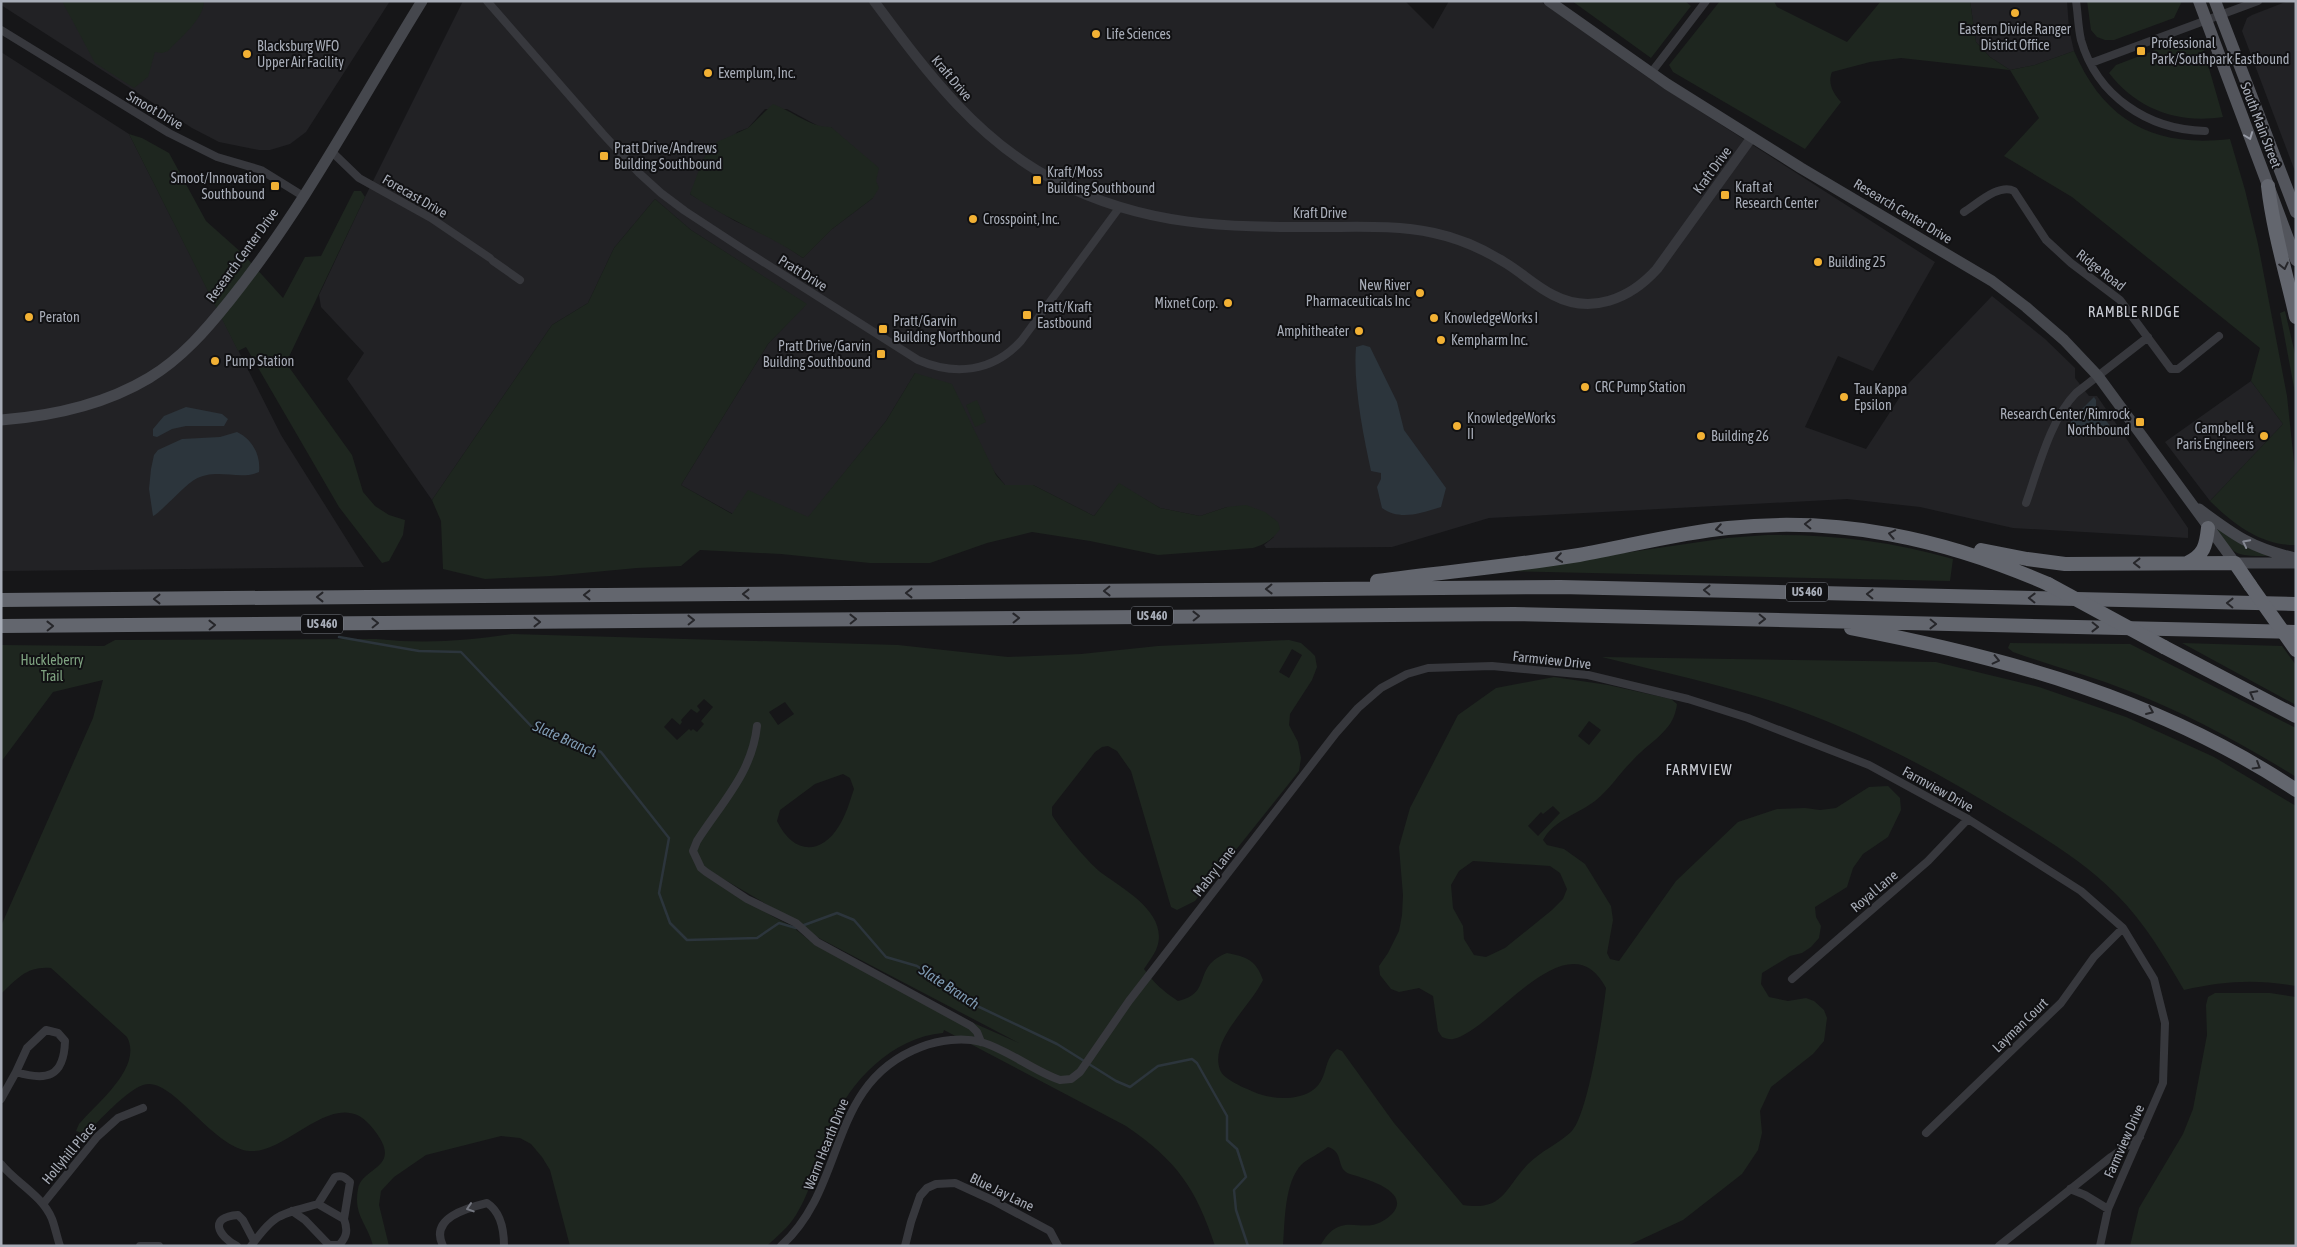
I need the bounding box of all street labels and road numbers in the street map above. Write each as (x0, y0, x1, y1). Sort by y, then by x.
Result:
street label: Kraft Drive (928, 52, 976, 104)
street label: South Main Street (2237, 80, 2285, 170)
street label: Smoot Drive (124, 88, 186, 132)
street label: Kraft Drive (1690, 143, 1734, 197)
street label: Forecast Drive (380, 171, 450, 221)
street label: Research Center Drive (1851, 175, 1955, 247)
street label: Research Center Drive (203, 205, 281, 305)
street label: Kraft Drive (1293, 205, 1347, 221)
street label: Ridge Road (2073, 246, 2129, 294)
street label: Pratt Drive (776, 252, 830, 294)
road number: US 460 (1786, 582, 1828, 602)
road number: US 460 (1131, 606, 1173, 626)
road number: US 460 (301, 614, 343, 634)
street label: Farmview Drive (1512, 648, 1592, 672)
street label: Farmview Drive (1900, 763, 1976, 815)
street label: Mabry Lane (1189, 843, 1239, 899)
street label: Royal Lane (1847, 867, 1901, 915)
street label: Layman Court (1989, 995, 2051, 1055)
street label: Warm Hearth Drive (800, 1096, 852, 1192)
street label: Farmview Drive (2101, 1102, 2147, 1180)
street label: Hollyhill Place (39, 1119, 99, 1187)
street label: Blue Jay Lane (967, 1170, 1037, 1214)

